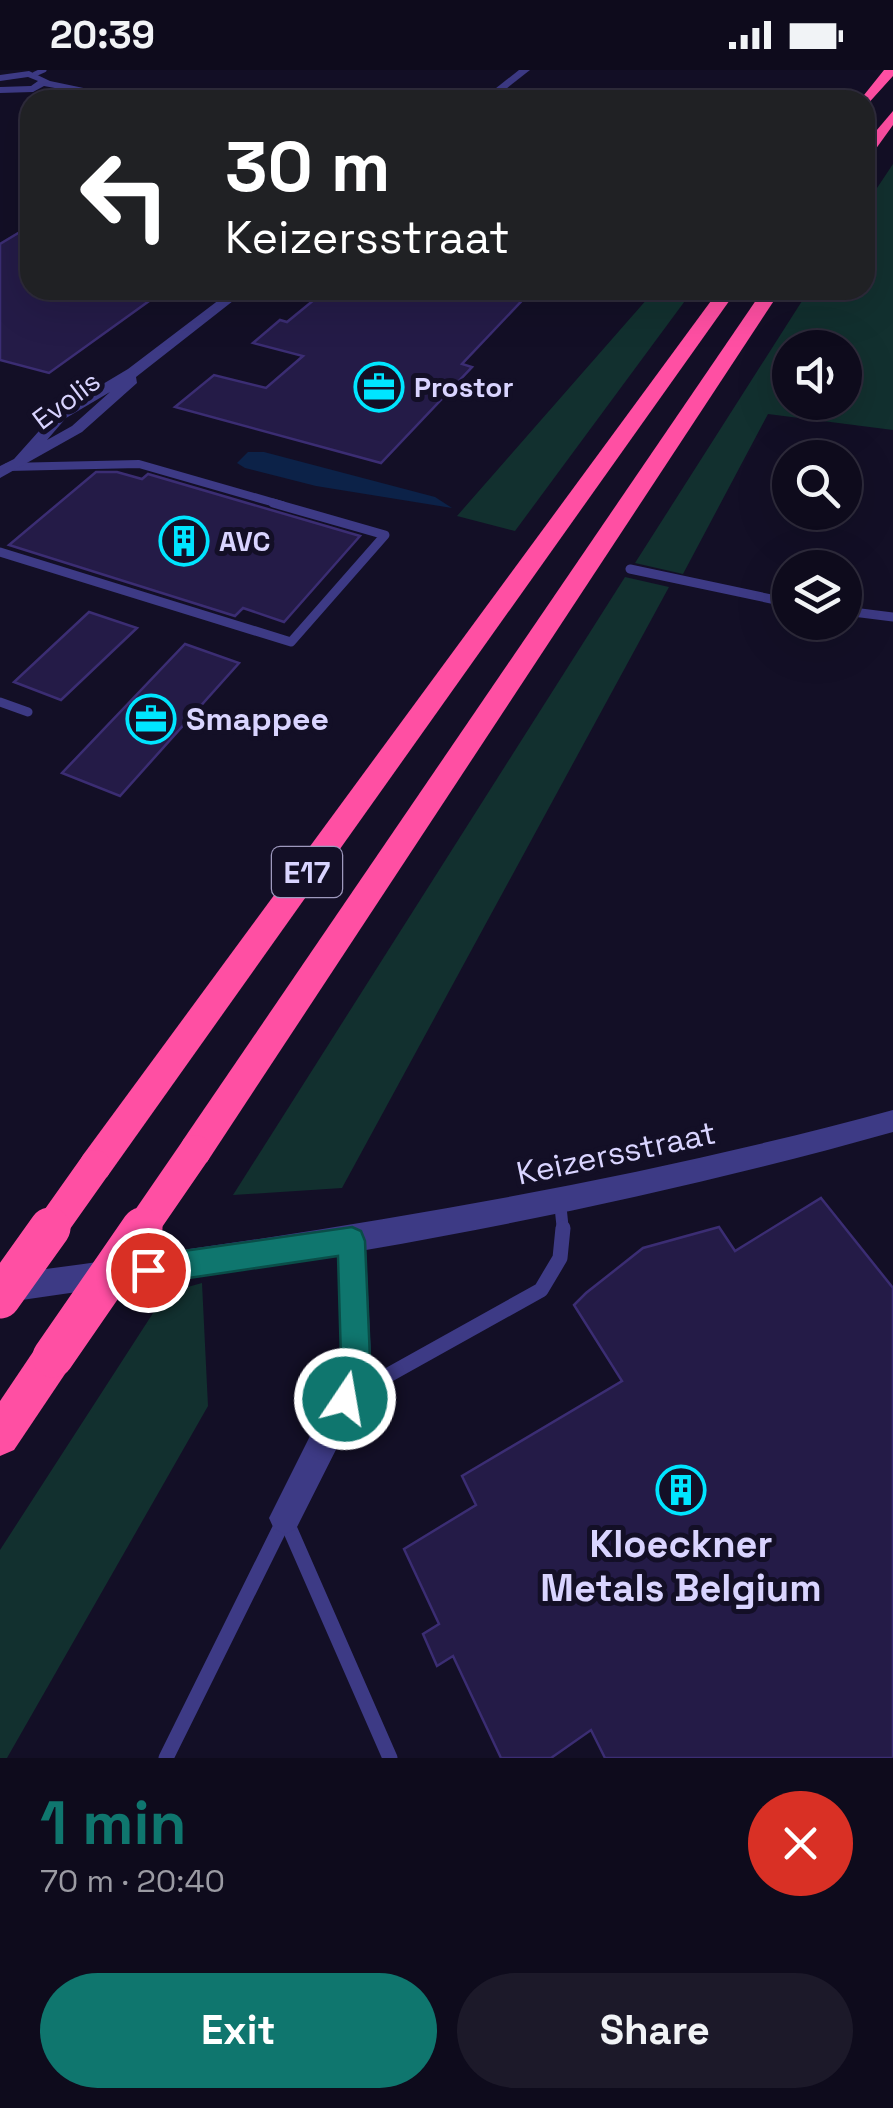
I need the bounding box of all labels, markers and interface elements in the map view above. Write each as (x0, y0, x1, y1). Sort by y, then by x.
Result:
text: 20:39 (50, 11, 155, 59)
text: 30 m (225, 122, 390, 211)
icon: left (60, 130, 190, 260)
text: Keizersstraat (225, 209, 510, 266)
map controls (772, 330, 862, 640)
button: sound (772, 330, 862, 420)
office icon: Prostor (353, 361, 405, 413)
street label: Evolis (25, 363, 107, 437)
place label: Prostor (414, 369, 514, 405)
button: search (772, 440, 862, 530)
building icon: AVC (158, 515, 210, 567)
place label: AVC (219, 523, 270, 559)
button: layers (772, 550, 862, 640)
office icon: Smappee (125, 693, 177, 745)
place label: Smappee (186, 699, 329, 739)
road number: E17 (272, 847, 342, 897)
street label: Keizersstraat (513, 1112, 719, 1194)
pin (106, 1228, 191, 1313)
icon: arrive (121, 1243, 176, 1298)
position arrow (293, 1347, 397, 1451)
building icon: Kloeckner Metals Belgium (655, 1464, 707, 1516)
place label: Kloeckner Metals Belgium (540, 1520, 822, 1612)
text: 1 min (40, 1785, 187, 1862)
button: close (748, 1791, 853, 1896)
text: 70 m · 20:40 (40, 1861, 225, 1901)
button: Exit (40, 1973, 437, 2088)
button: Share (457, 1973, 853, 2088)

